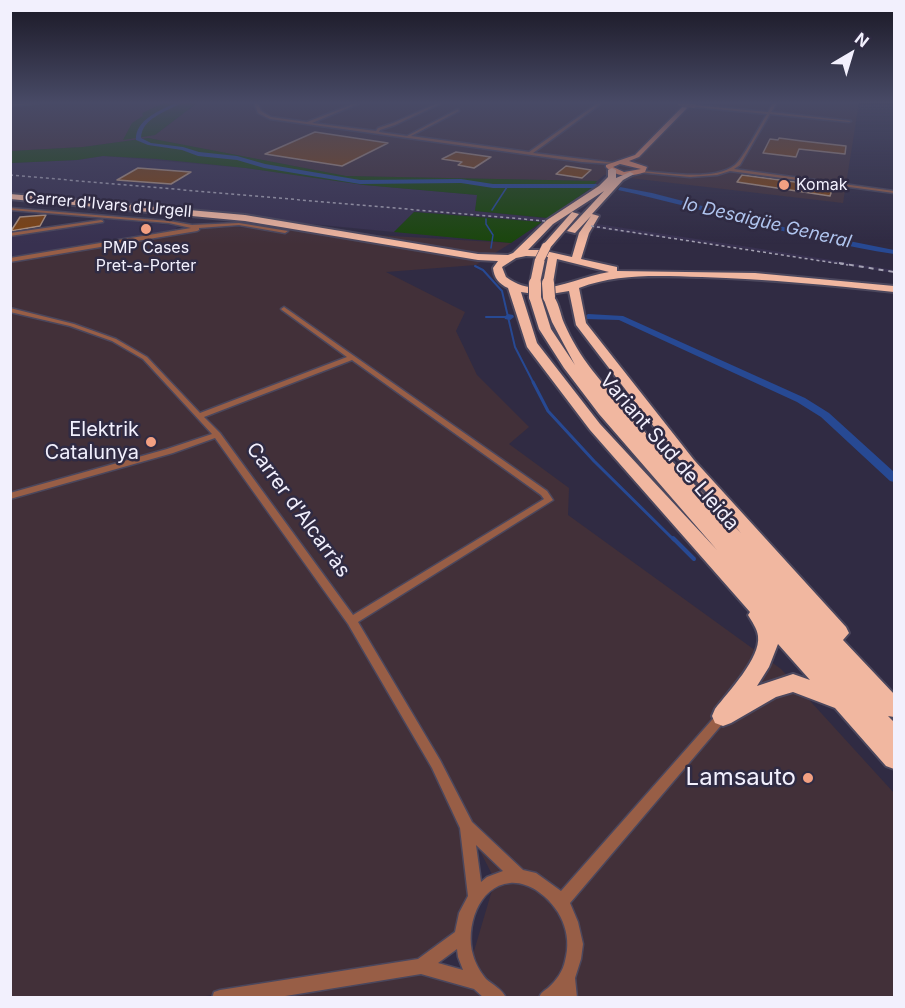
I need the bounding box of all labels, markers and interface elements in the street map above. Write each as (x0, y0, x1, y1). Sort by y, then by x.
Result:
north arrow (821, 24, 881, 84)
text: N (851, 28, 873, 51)
place label: Komak (796, 175, 847, 195)
marker: Komak (777, 178, 791, 192)
street label: Carrer d'Ivars d'Urgell (24, 188, 192, 222)
water label: lo Desaigüe General (681, 193, 853, 253)
marker: PMP Cases Pret-a-Porter (139, 222, 153, 236)
place label: PMP Cases Pret-a-Porter (96, 238, 196, 276)
street label: Variant Sud de Lleida (594, 369, 744, 535)
place label: Elektrik Catalunya (45, 418, 139, 465)
marker: Elektrik Catalunya (144, 435, 158, 449)
street label: Carrer d'Alcarràs (241, 438, 355, 582)
place label: Lamsauto (686, 764, 796, 792)
marker: Lamsauto (801, 771, 815, 785)

